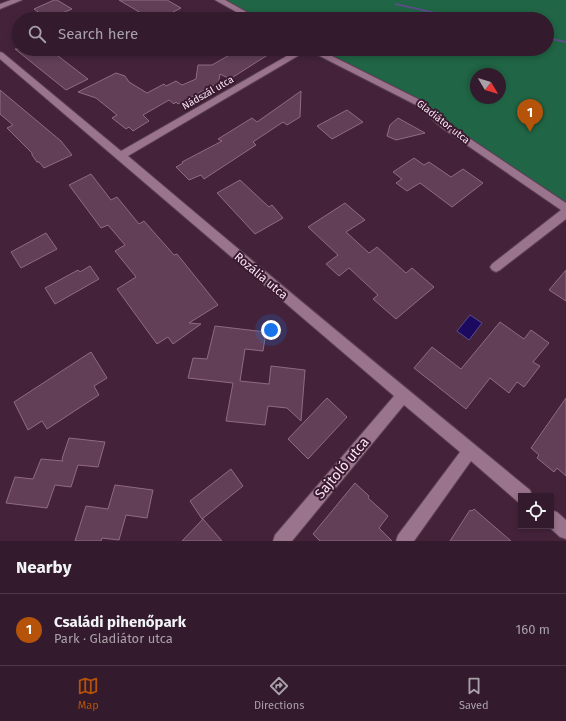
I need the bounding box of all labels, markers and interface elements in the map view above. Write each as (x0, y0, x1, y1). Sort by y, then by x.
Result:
search box (12, 12, 554, 56)
icon: search (26, 23, 48, 45)
text: Search here (58, 25, 138, 43)
north arrow (470, 68, 506, 104)
street label: Nádszál utca (180, 73, 236, 113)
street label: Gladiátor utca (414, 98, 472, 146)
pin: 1 (517, 99, 543, 132)
street label: Rozália utca (231, 250, 291, 302)
your location (261, 320, 281, 340)
street label: Sajtoló utca (311, 434, 373, 502)
map controls (518, 493, 554, 529)
button: locate (518, 493, 554, 529)
text: Nearby (16, 557, 71, 578)
text: Családi pihenőpark (54, 613, 186, 631)
text: 1 (26, 622, 32, 637)
text: 160 m (516, 622, 550, 637)
text: Park · Gladiátor utca (54, 631, 173, 646)
tab: Map (77, 675, 99, 712)
tab: Directions (254, 675, 304, 712)
tab: Saved (459, 675, 489, 712)

